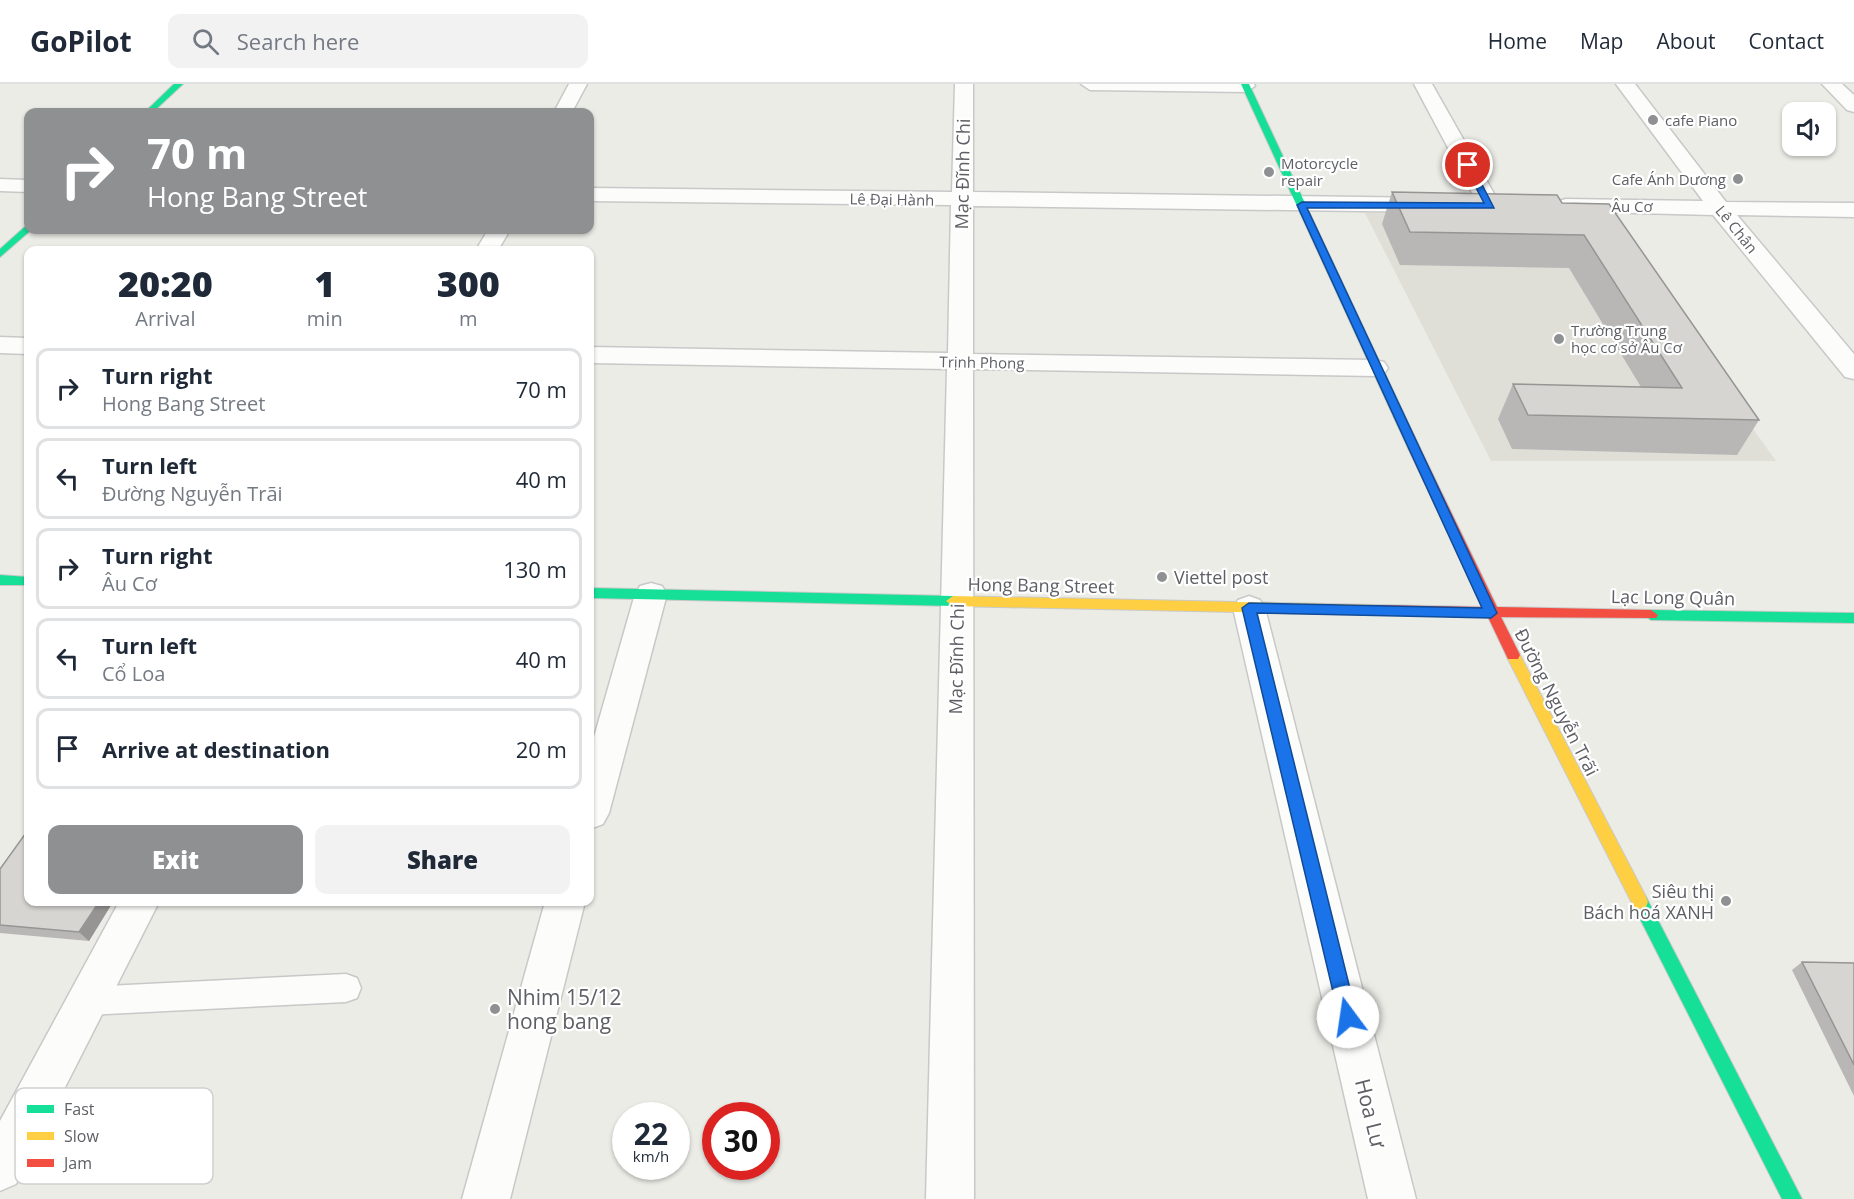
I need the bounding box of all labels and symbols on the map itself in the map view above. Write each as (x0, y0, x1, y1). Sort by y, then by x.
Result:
place label: cafe Piano (1665, 110, 1737, 130)
marker: cafe Piano (1646, 113, 1660, 127)
street label: Mạc Đĩnh Chi (949, 118, 975, 230)
pin (1442, 139, 1493, 190)
place label: Motorcycle repair (1281, 153, 1358, 190)
marker: Motorcycle repair (1262, 165, 1276, 179)
place label: Cafe Ánh Dương (1612, 169, 1726, 189)
marker: Cafe Ánh Dương (1731, 172, 1745, 186)
street label: Lê Đại Hành (849, 188, 935, 210)
street label: Âu Cơ (1611, 196, 1653, 216)
street label: Lê Chân (1711, 201, 1763, 257)
place label: Trường Trung học cơ sở Âu Cơ (1571, 320, 1683, 357)
marker: Trường Trung học cơ sở Âu Cơ (1552, 332, 1566, 346)
street label: Trịnh Phong (939, 351, 1025, 373)
place label: Viettel post (1174, 565, 1268, 589)
marker: Viettel post (1155, 570, 1169, 584)
street label: Hong Bang Street (967, 572, 1115, 598)
street label: Lạc Long Quân (1611, 584, 1735, 610)
street label: Mạc Đĩnh Chi (943, 603, 969, 715)
street label: Đường Nguyễn Trãi (1509, 624, 1605, 780)
place label: Siêu thị Bách hoá XANH (1583, 879, 1714, 924)
marker: Siêu thị Bách hoá XANH (1719, 894, 1733, 908)
place label: Nhim 15/12 hong bang (507, 983, 622, 1035)
position arrow (1316, 985, 1380, 1049)
marker: Nhim 15/12 hong bang (488, 1002, 502, 1016)
street label: Hoa Lư (1349, 1076, 1393, 1151)
legend (15, 1088, 213, 1184)
text: Fast (64, 1098, 95, 1120)
speed limit sign: 30 (702, 1102, 780, 1180)
text: Slow (64, 1125, 99, 1147)
text: Jam (62, 1152, 92, 1174)

